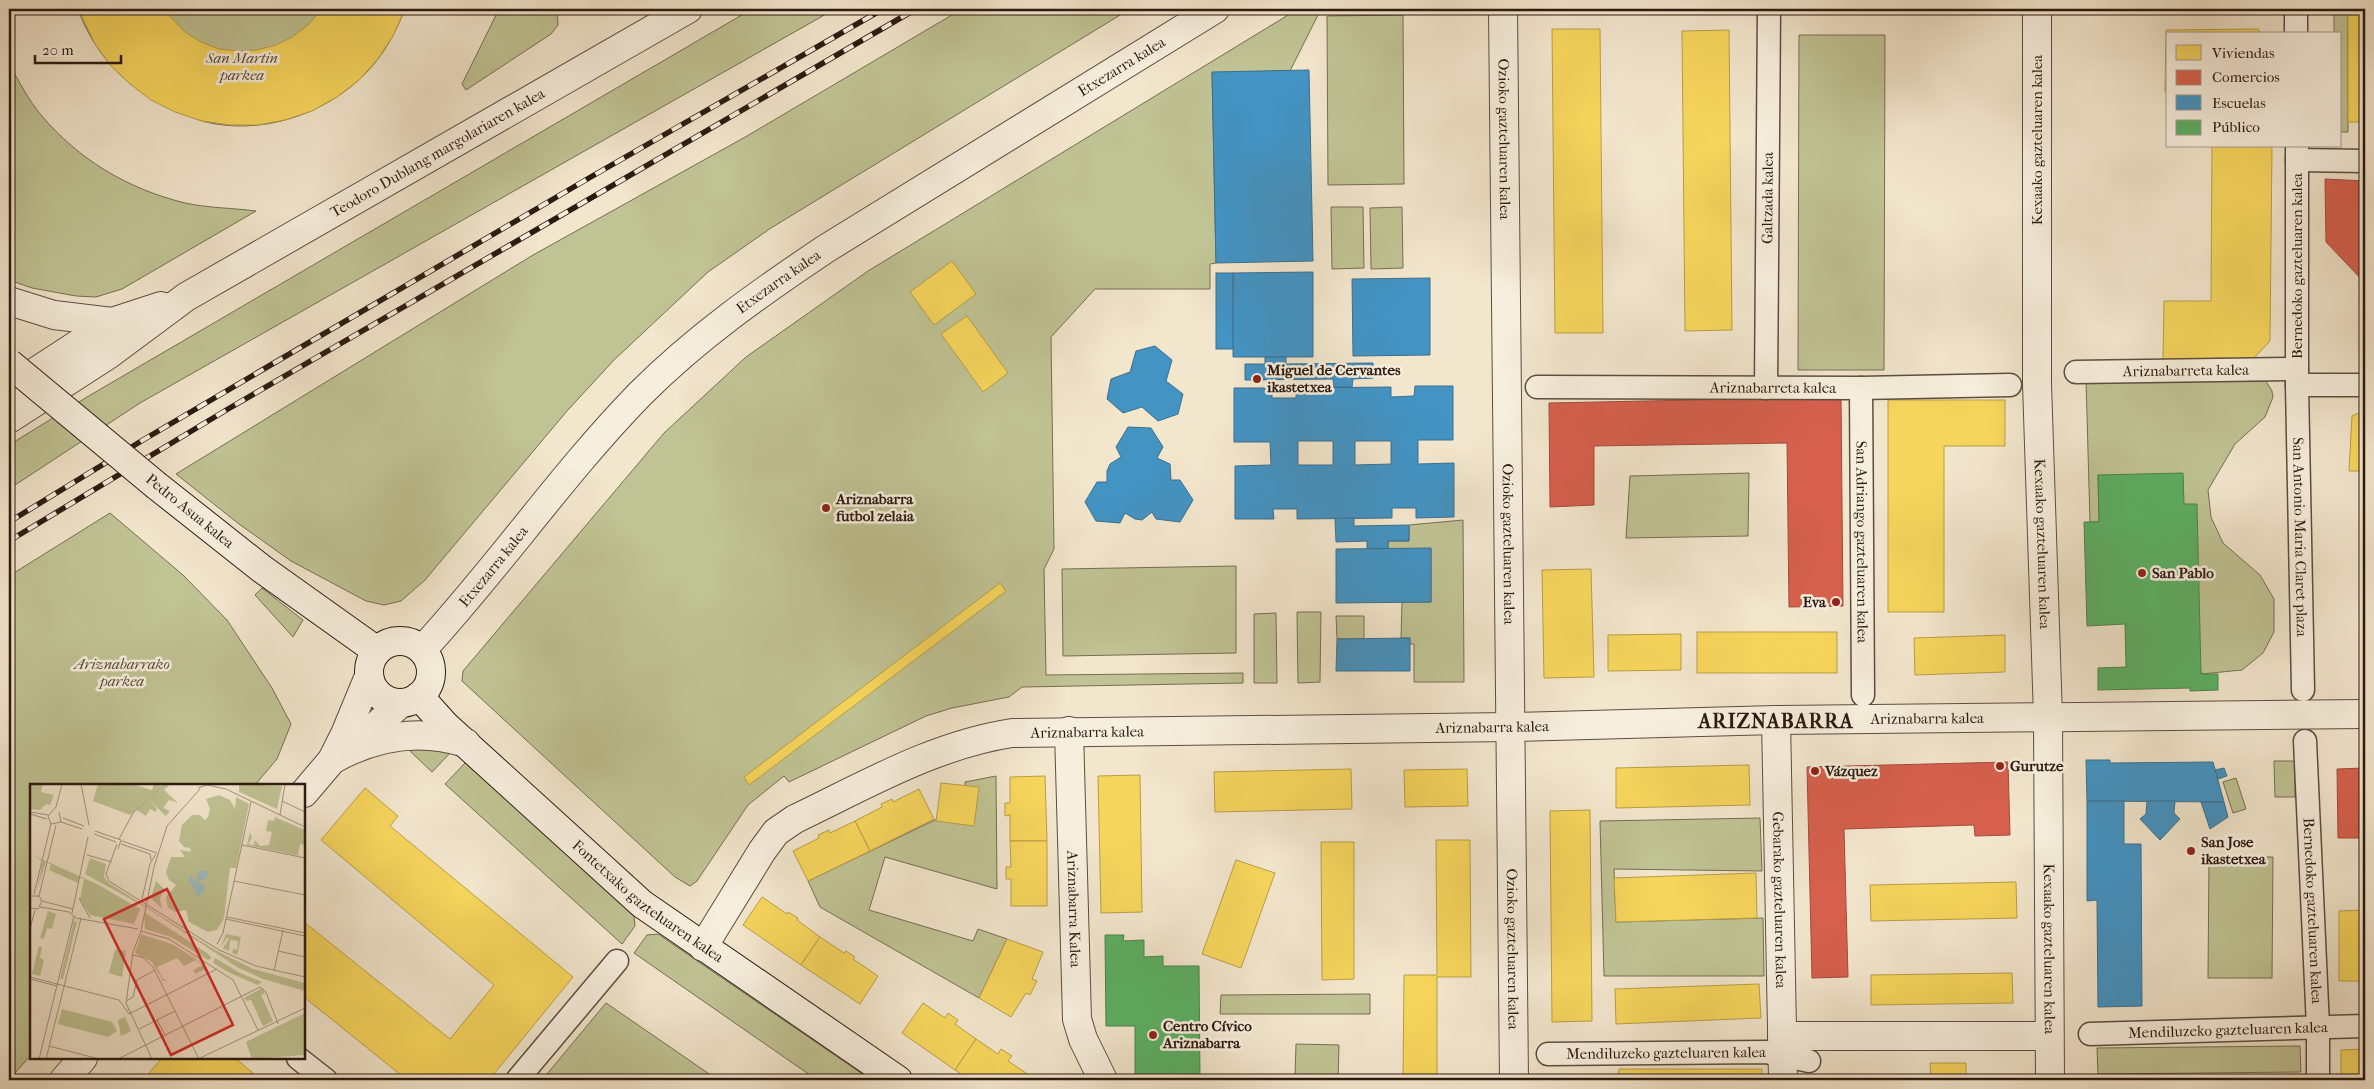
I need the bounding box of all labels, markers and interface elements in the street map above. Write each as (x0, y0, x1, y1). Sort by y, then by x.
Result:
scale bar (35, 32, 121, 64)
street label: Etxezarra kalea (1075, 32, 1169, 100)
legend (2166, 32, 2342, 148)
text: 20 m (42, 41, 74, 59)
text: Viviendas (2211, 44, 2275, 62)
park label: San Martin parkea (205, 49, 278, 84)
street label: Kexaako gazteluaren kalea (2028, 54, 2046, 225)
street label: Ozioko gazteluaren kalea (1495, 58, 1514, 221)
text: Comercios (2212, 68, 2280, 86)
street label: Teodoro Dublang margolariaren kalea (327, 84, 549, 221)
text: Escuelas (2212, 94, 2266, 112)
text: Público (2212, 118, 2260, 136)
street label: Galtzada kalea (1758, 151, 1777, 244)
street label: Bernedoko gazteluaren kalea (2288, 172, 2306, 359)
street label: Etxezarra kalea (733, 245, 825, 317)
place label: Miguel de Cervantes ikastetxea (1266, 361, 1401, 396)
street label: Ariznabarreta kalea (2122, 361, 2250, 380)
marker: Miguel de Cervantes ikastetxea (1251, 373, 1263, 385)
street label: Ariznabarreta kalea (1709, 379, 1837, 397)
street label: San Antonio Maria Claret plaza (2289, 437, 2311, 638)
street label: San Adriango gazteluaren kalea (1852, 441, 1872, 644)
street label: Kexaako gazteluaren kalea (2030, 458, 2054, 630)
street label: Ozioko gazteluaren kalea (1499, 463, 1518, 626)
street label: Pedro Asua kalea (142, 470, 239, 553)
place label: Ariznabarra futbol zelaia (835, 490, 915, 525)
marker: Ariznabarra futbol zelaia (820, 502, 832, 514)
street label: Etxezarra kalea (455, 522, 532, 610)
place label: San Pablo (2152, 564, 2214, 582)
marker: San Pablo (2136, 567, 2148, 579)
place label: Eva (1803, 593, 1827, 611)
marker: Eva (1830, 596, 1842, 608)
park label: Ariznabarrako parkea (72, 655, 170, 690)
street label: Ariznabarra kalea (1869, 709, 1985, 728)
district label: ARIZNABARRA (1696, 710, 1854, 733)
street label: Ariznabarra kalea (1434, 717, 1550, 737)
street label: Ariznabarra kalea (1029, 722, 1145, 742)
place label: Gurutze (2010, 757, 2064, 775)
marker: Gurutze (1994, 760, 2006, 772)
place label: Vázquez (1824, 762, 1878, 780)
marker: Vázquez (1809, 765, 1821, 777)
inset map (30, 784, 305, 1059)
street label: Gebarako gazteluaren kalea (1769, 811, 1790, 990)
street label: Bernedoko gazteluaren kalea (2300, 817, 2326, 1005)
place label: San Jose ikastetxea (2200, 833, 2267, 868)
street label: Fontetxako gazteluaren kalea (569, 836, 728, 967)
marker: San Jose ikastetxea (2185, 845, 2197, 857)
street label: Ariznabarra Kalea (1063, 849, 1085, 969)
street label: Kexaako gazteluaren kalea (2040, 863, 2059, 1035)
street label: Ozioko gazteluaren kalea (1503, 868, 1522, 1031)
place label: Centro Cívico Ariznabarra (1162, 1017, 1252, 1052)
street label: Mendiluzeko gazteluaren kalea (2128, 1018, 2329, 1042)
marker: Centro Cívico Ariznabarra (1147, 1029, 1159, 1041)
street label: Mendiluzeko gazteluaren kalea (1566, 1043, 1767, 1063)

